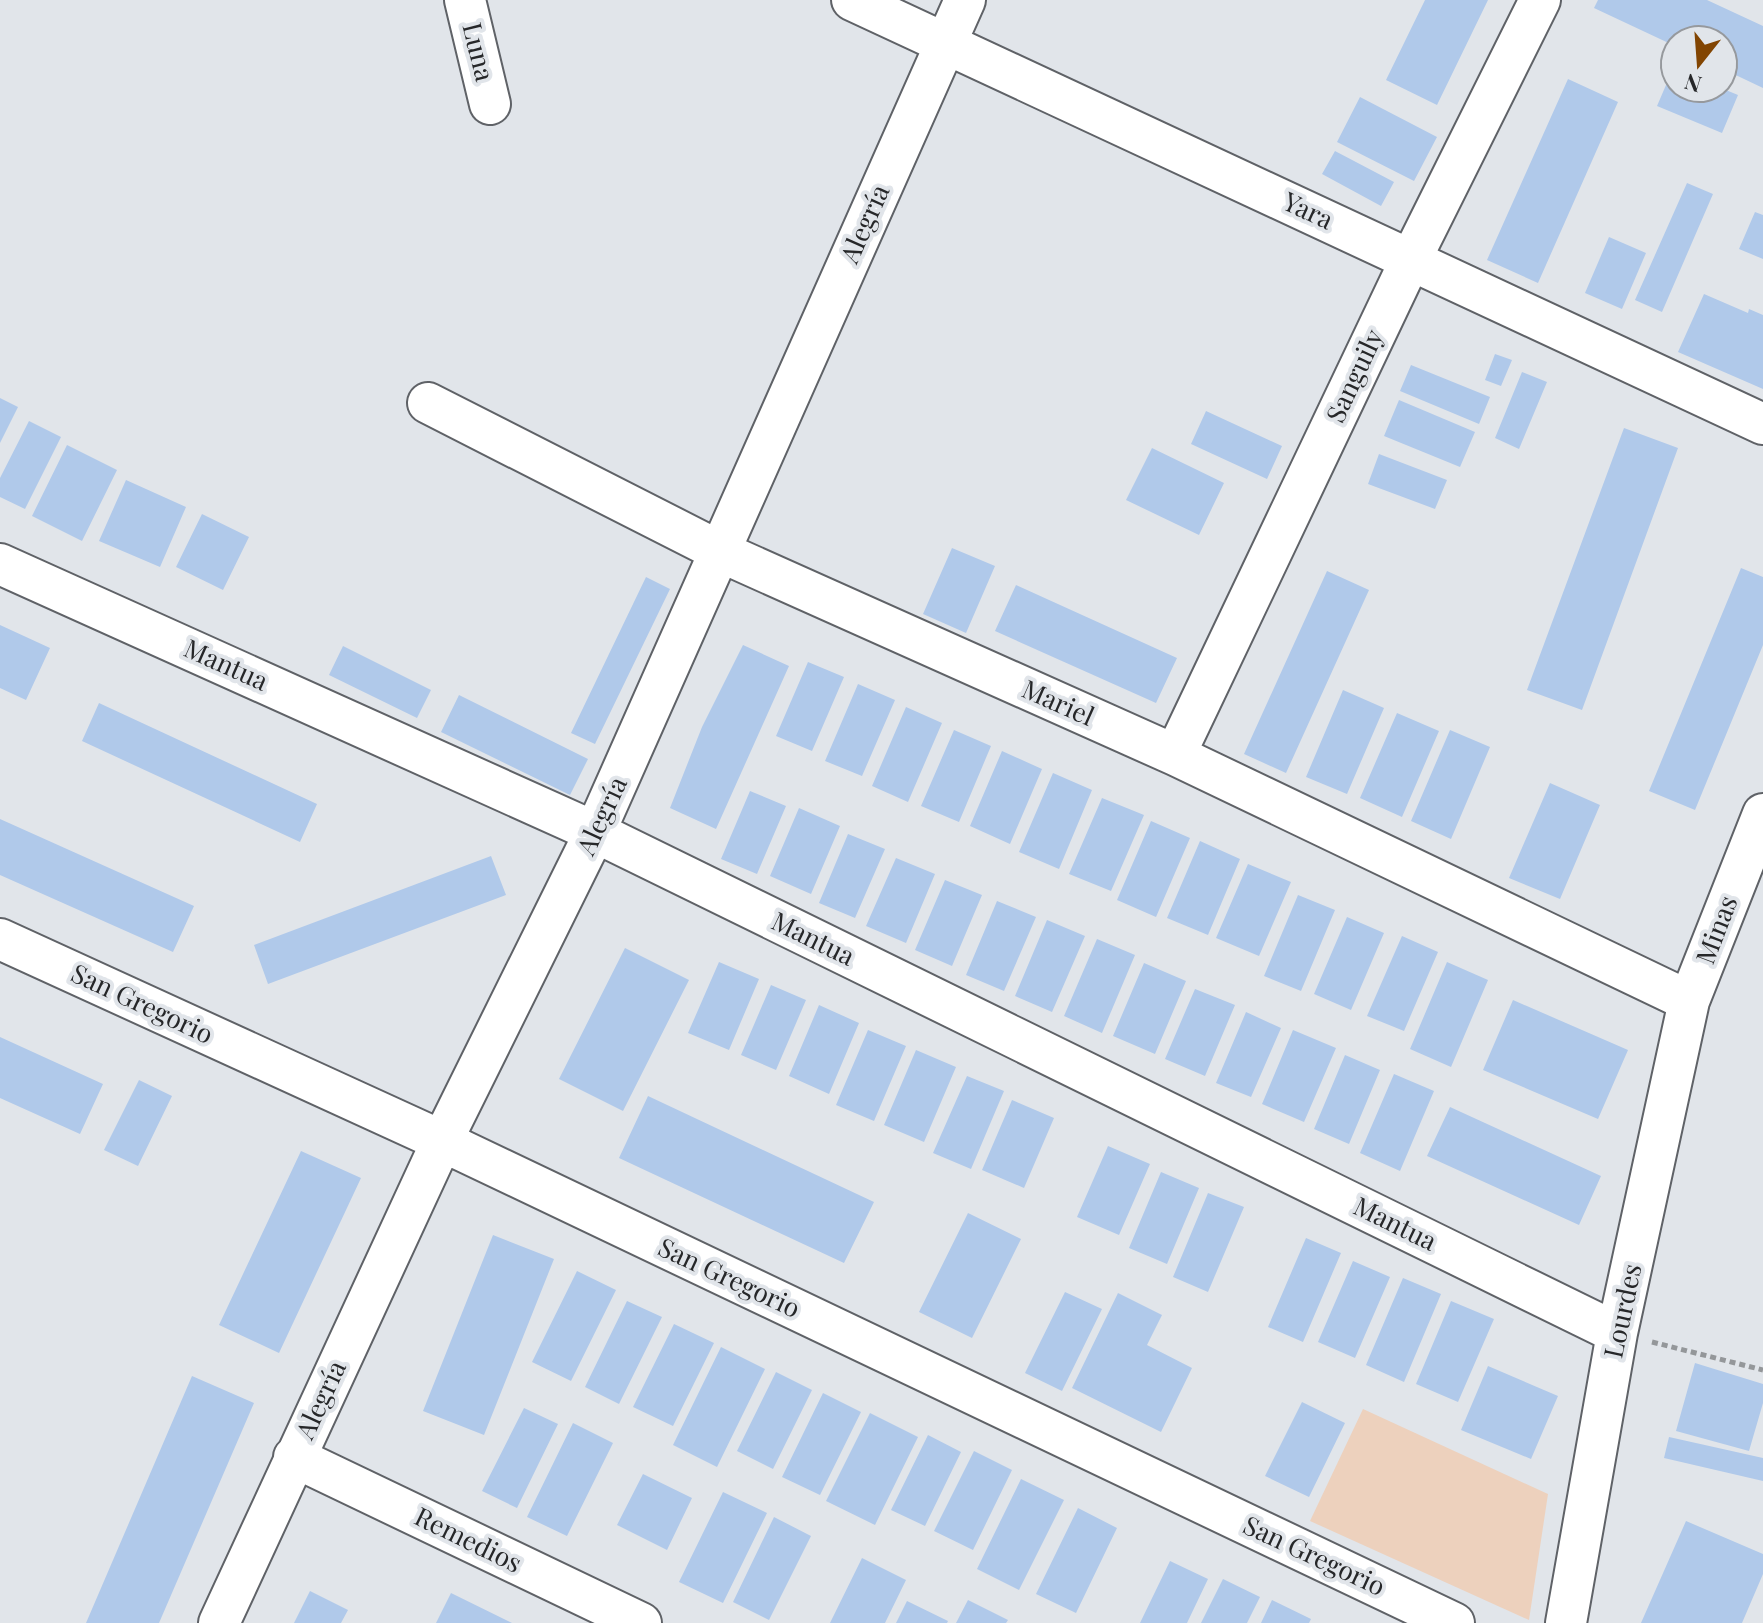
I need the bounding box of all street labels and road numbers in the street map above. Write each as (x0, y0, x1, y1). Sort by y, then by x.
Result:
street label: Luna (455, 19, 504, 84)
street label: Alegría (830, 179, 896, 269)
street label: Yara (1277, 183, 1339, 236)
street label: Sanguily (1317, 323, 1390, 428)
street label: Mantua (179, 630, 274, 698)
street label: Mariel (1017, 670, 1100, 733)
street label: Alegría (567, 771, 634, 861)
street label: Minas (1687, 890, 1745, 969)
street label: Mantua (766, 903, 861, 973)
street label: San Gregorio (66, 955, 219, 1051)
street label: Mantua (1348, 1188, 1443, 1258)
street label: San Gregorio (653, 1229, 806, 1325)
street label: Lourdes (1594, 1260, 1649, 1361)
street label: Alegría (286, 1355, 353, 1445)
street label: Remedios (409, 1498, 528, 1580)
street label: San Gregorio (1238, 1507, 1391, 1603)

